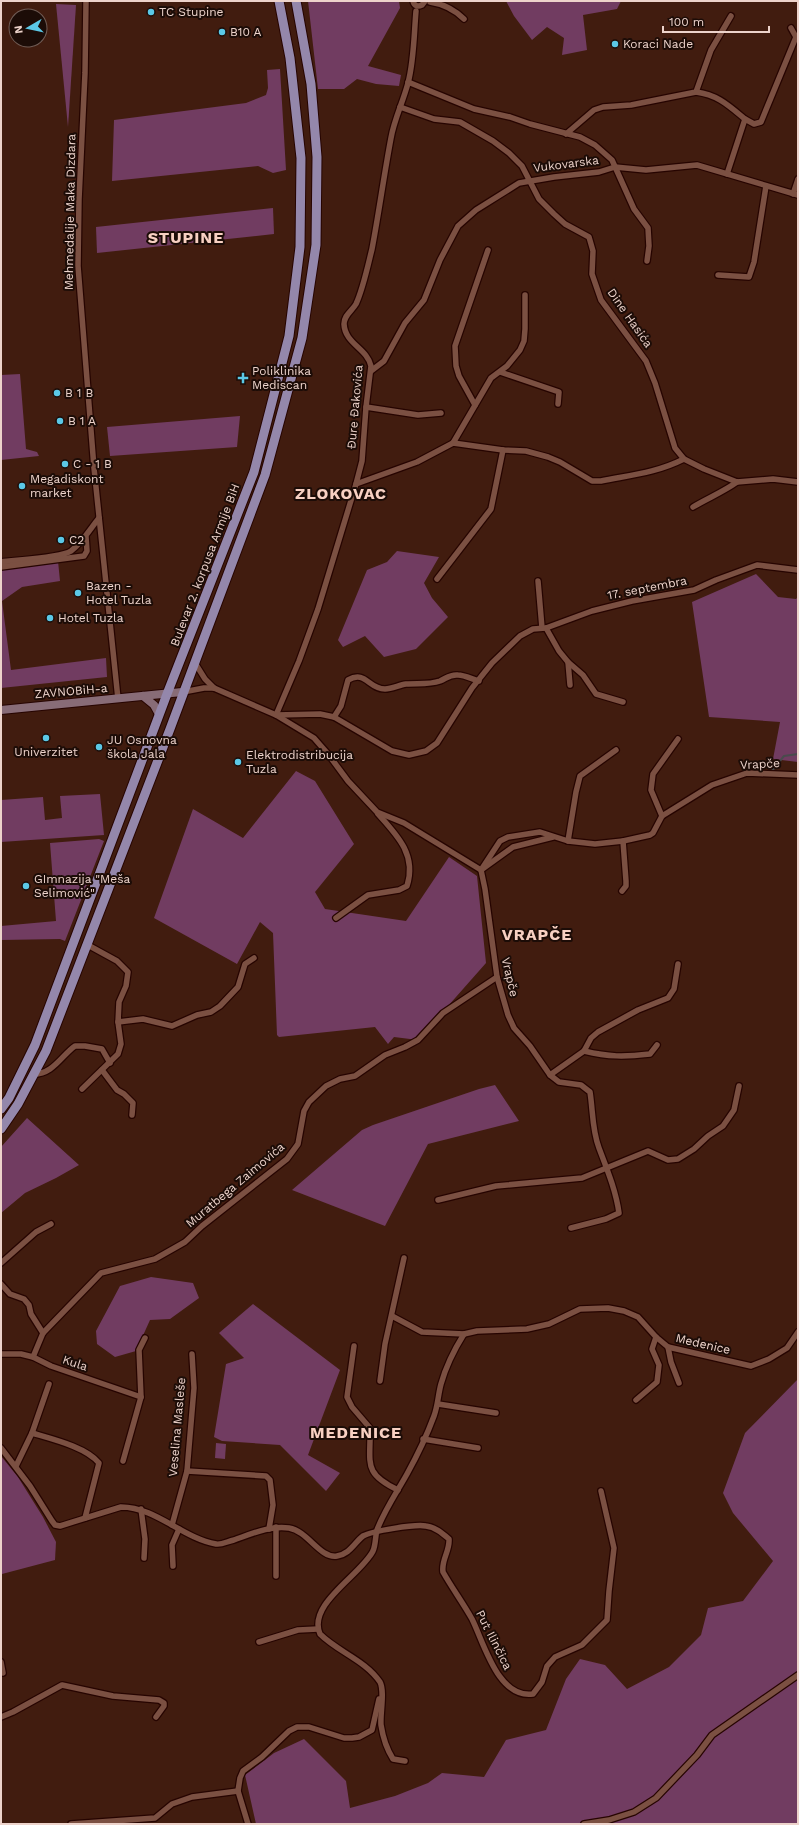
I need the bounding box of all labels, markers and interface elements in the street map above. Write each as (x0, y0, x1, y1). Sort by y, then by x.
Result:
place label: TC Stupine (159, 5, 224, 19)
marker: TC Stupine (146, 7, 156, 17)
north arrow (8, 8, 48, 48)
scale bar (663, 8, 769, 34)
text: 100 m (669, 15, 704, 29)
text: N (12, 24, 26, 35)
place label: B10 A (230, 25, 262, 39)
marker: B10 A (217, 27, 227, 37)
place label: Koraci Nade (623, 37, 693, 51)
marker: Koraci Nade (610, 39, 620, 49)
street label: Mehmedalije Maka Dizdara (62, 133, 78, 290)
street label: Vukovarska (532, 153, 600, 175)
district label: STUPINE (148, 228, 224, 247)
street label: Dine Hasića (605, 286, 656, 350)
place label: Poliklinika Mediscan (252, 364, 311, 392)
street label: Đure Đakovića (344, 364, 366, 450)
marker: Poliklinika Mediscan (237, 372, 249, 384)
place label: B 1 B (65, 386, 93, 400)
marker: B 1 B (52, 388, 62, 398)
place label: B 1 A (68, 414, 96, 428)
marker: B 1 A (55, 416, 65, 426)
place label: C - 1 B (73, 457, 112, 471)
marker: C - 1 B (60, 459, 70, 469)
place label: Megadiskont market (30, 472, 103, 500)
marker: Megadiskont market (17, 481, 27, 491)
street label: Bulevar 2. korpusa Armije BiH (167, 482, 243, 648)
district label: ZLOKOVAC (295, 484, 387, 503)
place label: C2 (69, 533, 84, 547)
marker: C2 (56, 535, 66, 545)
street label: 17. septembra (606, 573, 688, 603)
place label: Bazen - Hotel Tuzla (86, 579, 152, 607)
marker: Bazen - Hotel Tuzla (73, 588, 83, 598)
place label: Hotel Tuzla (58, 611, 124, 625)
marker: Hotel Tuzla (45, 613, 55, 623)
street label: ZAVNOBiH-a (34, 681, 108, 701)
marker: Univerzitet (41, 733, 51, 743)
place label: JU Osnovna škola Jala (107, 733, 177, 761)
marker: JU Osnovna škola Jala (94, 742, 104, 752)
place label: Univerzitet (14, 745, 78, 759)
place label: Elektrodistribucija Tuzla (246, 748, 353, 776)
street label: Vrapče (740, 756, 780, 772)
marker: Elektrodistribucija Tuzla (233, 757, 243, 767)
place label: GImnazija "Meša Selimović" (34, 872, 130, 900)
marker: GImnazija "Meša Selimović" (21, 881, 31, 891)
district label: VRAPČE (502, 925, 572, 944)
street label: Vrapče (499, 956, 521, 998)
street label: Muratbega Zaimovića (183, 1140, 287, 1230)
street label: Medenice (674, 1331, 732, 1357)
street label: Kula (61, 1352, 89, 1374)
street label: Veselina Masleše (166, 1377, 188, 1477)
district label: MEDENICE (310, 1423, 402, 1442)
street label: Put Ilinčica (473, 1608, 515, 1672)

